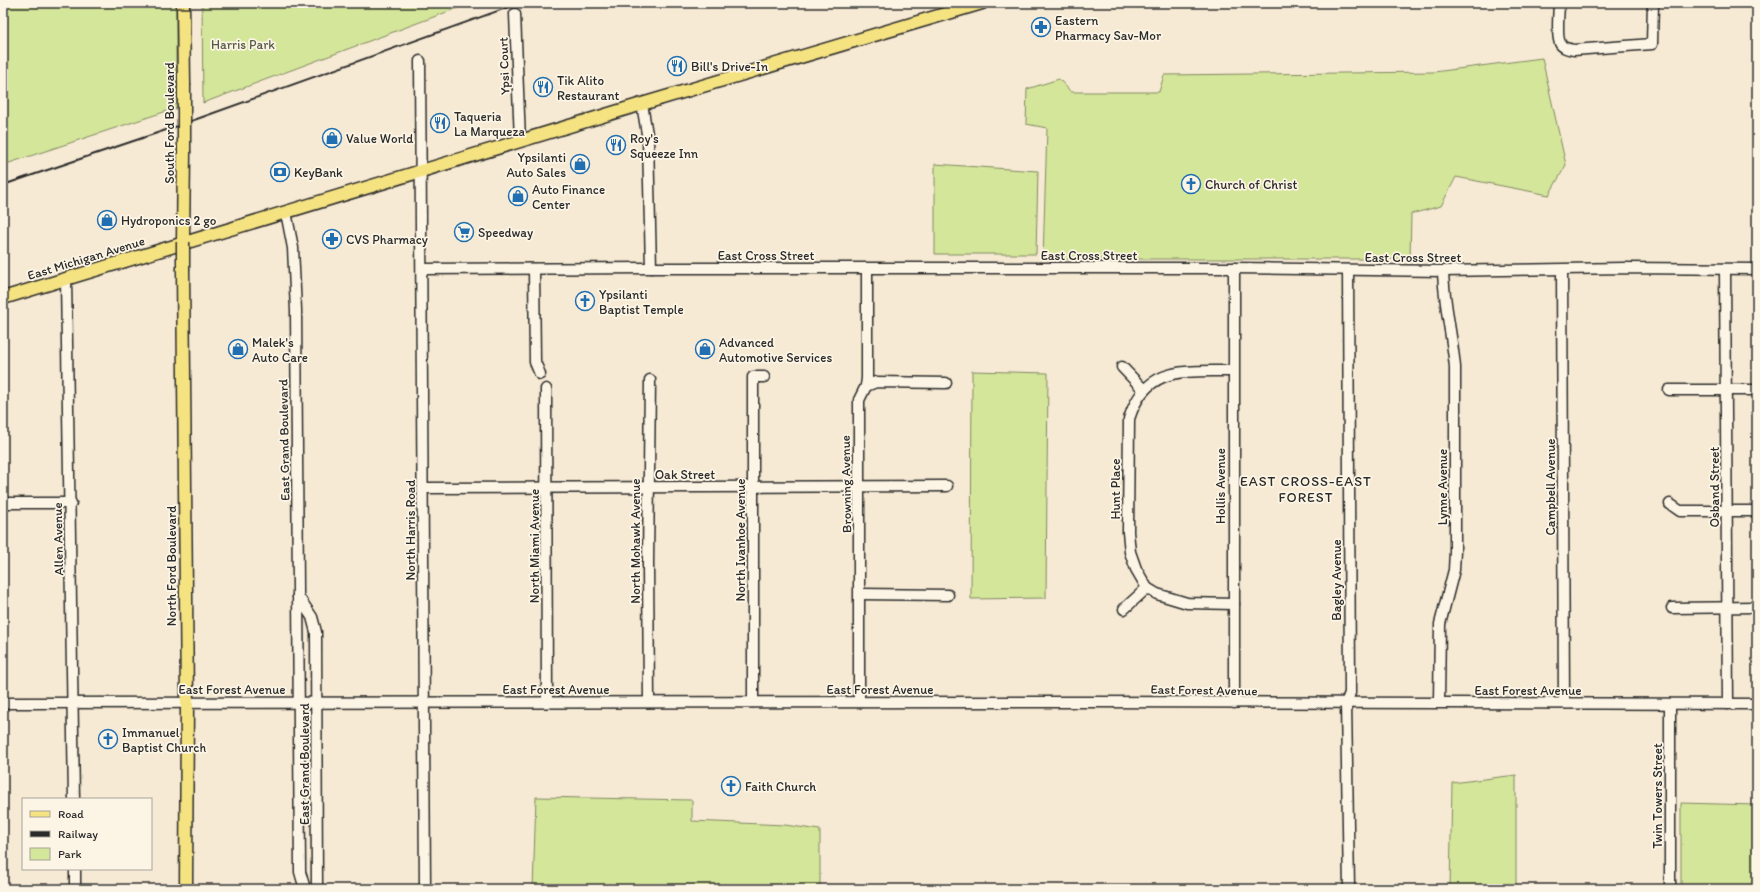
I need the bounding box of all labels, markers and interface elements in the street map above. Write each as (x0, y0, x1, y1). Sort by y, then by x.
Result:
place label: Eastern Pharmacy Sav-Mor (1055, 13, 1162, 43)
pharmacy icon: Eastern Pharmacy Sav-Mor (1030, 16, 1052, 38)
park label: Harris Park (211, 37, 275, 52)
street label: Ypsi Court (495, 37, 513, 95)
restaurant icon: Bill's Drive-In (666, 55, 688, 77)
place label: Bill's Drive-In (691, 59, 769, 74)
street label: South Ford Boulevard (162, 62, 177, 184)
place label: Tik Alito Restaurant (557, 73, 620, 103)
restaurant icon: Tik Alito Restaurant (532, 76, 554, 98)
place label: Taqueria La Marqueza (454, 109, 525, 139)
restaurant icon: Taqueria La Marqueza (429, 112, 451, 134)
shop icon: Value World (321, 127, 343, 149)
place label: Value World (346, 131, 413, 146)
place label: Roy's Squeeze Inn (630, 131, 699, 161)
restaurant icon: Roy's Squeeze Inn (605, 134, 627, 156)
place label: Ypsilanti Auto Sales (506, 150, 566, 180)
shop icon: Ypsilanti Auto Sales (569, 153, 591, 175)
bank icon: KeyBank (269, 161, 291, 183)
place label: KeyBank (294, 165, 343, 180)
church icon: Church of Christ (1180, 173, 1202, 195)
place label: Church of Christ (1205, 177, 1297, 192)
place label: Auto Finance Center (532, 182, 605, 212)
shop icon: Auto Finance Center (507, 185, 529, 207)
shop icon: Hydroponics 2 go (96, 209, 118, 231)
place label: Hydroponics 2 go (121, 213, 217, 228)
supermarket icon: Speedway (453, 221, 475, 243)
place label: Speedway (478, 225, 533, 240)
pharmacy icon: CVS Pharmacy (321, 228, 343, 250)
place label: CVS Pharmacy (346, 232, 428, 247)
street label: East Michigan Avenue (26, 233, 146, 283)
street label: East Cross Street (718, 248, 815, 263)
street label: East Cross Street (1041, 248, 1138, 263)
street label: East Cross Street (1365, 250, 1462, 265)
place label: Ypsilanti Baptist Temple (599, 287, 684, 317)
church icon: Ypsilanti Baptist Temple (574, 290, 596, 312)
place label: Malek's Auto Care (252, 335, 308, 365)
place label: Advanced Automotive Services (719, 335, 832, 365)
shop icon: Malek's Auto Care (227, 338, 249, 360)
shop icon: Advanced Automotive Services (694, 338, 716, 360)
street label: East Grand Boulevard (275, 379, 293, 501)
street label: Browning Avenue (838, 435, 854, 533)
street label: Campbell Avenue (1543, 438, 1558, 536)
street label: Osband Street (1707, 446, 1722, 527)
street label: Hollis Avenue (1213, 448, 1228, 524)
street label: Lynne Avenue (1435, 449, 1450, 525)
street label: Hunt Place (1108, 458, 1123, 520)
street label: Oak Street (655, 467, 715, 482)
district label: EAST CROSS-EAST FOREST (1240, 473, 1372, 506)
street label: North Mohawk Avenue (628, 478, 643, 604)
street label: North Ivanhoe Avenue (733, 478, 748, 602)
street label: North Harris Road (403, 480, 418, 580)
street label: North Miami Avenue (527, 489, 542, 603)
street label: Allen Avenue (50, 502, 66, 576)
street label: North Ford Boulevard (164, 506, 179, 626)
street label: Bagley Avenue (1329, 539, 1344, 621)
street label: East Forest Avenue (178, 682, 286, 697)
street label: East Forest Avenue (502, 682, 610, 697)
street label: East Forest Avenue (826, 682, 934, 697)
street label: East Forest Avenue (1150, 682, 1258, 698)
street label: East Forest Avenue (1474, 683, 1582, 698)
street label: East Grand Boulevard (297, 703, 312, 825)
place label: Immanuel Baptist Church (122, 725, 206, 755)
church icon: Immanuel Baptist Church (97, 728, 119, 750)
street label: Twin Towers Street (1650, 743, 1665, 849)
church icon: Faith Church (720, 775, 742, 797)
place label: Faith Church (745, 779, 816, 794)
legend (22, 798, 152, 870)
text: Road (58, 807, 84, 821)
text: Railway (58, 827, 98, 841)
text: Park (58, 847, 82, 861)

